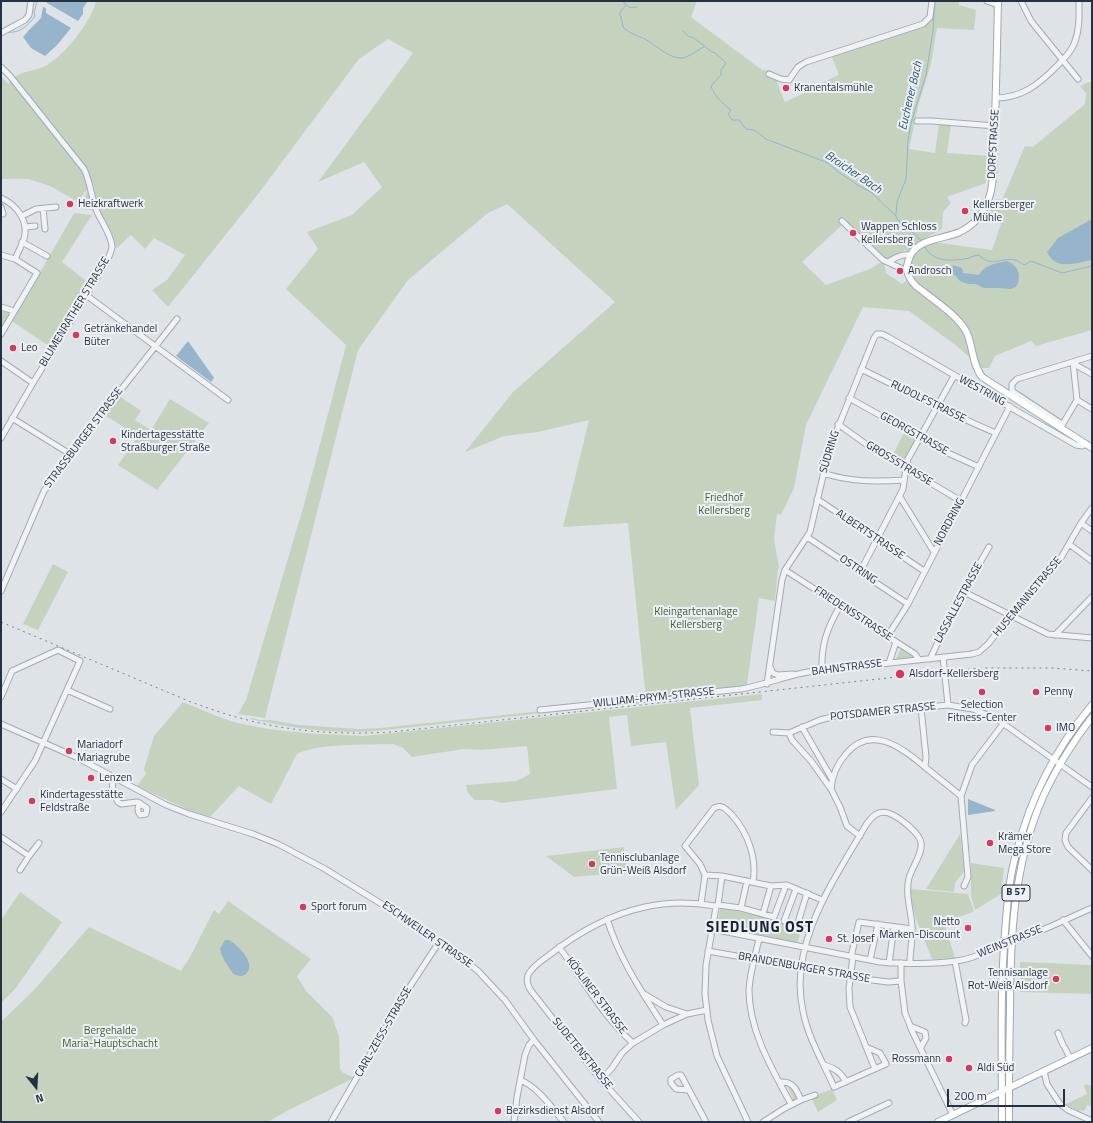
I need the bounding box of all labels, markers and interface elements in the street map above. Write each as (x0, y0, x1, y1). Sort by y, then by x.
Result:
water label: Euchener Bach (896, 60, 926, 132)
place label: Kranentalsmühle (794, 81, 873, 95)
marker: Kranentalsmühle (781, 83, 791, 93)
street label: DORFSTRASSE (986, 109, 1002, 179)
water label: Broicher Bach (822, 149, 884, 197)
place label: Heizkraftwerk (78, 197, 143, 211)
place label: Kellersberger Mühle (973, 198, 1034, 224)
marker: Heizkraftwerk (65, 199, 75, 209)
marker: Kellersberger Mühle (960, 206, 970, 216)
place label: Wappen Schloss Kellersberg (861, 220, 937, 246)
marker: Wappen Schloss Kellersberg (848, 228, 858, 238)
street label: BLUMENRATHER STRASSE (37, 255, 113, 369)
place label: Androsch (908, 264, 952, 278)
marker: Androsch (895, 266, 905, 276)
place label: Getränkehandel Büter (84, 322, 157, 348)
marker: Getränkehandel Büter (71, 330, 81, 340)
place label: Leo (21, 341, 38, 355)
marker: Leo (8, 343, 18, 353)
street label: WESTRING (956, 373, 1008, 409)
street label: RUDOLFSTRASSE (888, 378, 968, 426)
street label: STRASSBURGER STRASSE (42, 385, 126, 491)
street label: GEORGSTRASSE (877, 410, 951, 458)
place label: Kindertagesstätte Straßburger Straße (121, 428, 210, 454)
street label: SÜDRING (817, 429, 843, 475)
marker: Kindertagesstätte Straßburger Straße (108, 436, 118, 446)
street label: GROSSSTRASSE (863, 439, 935, 489)
park label: Friedhof Kellersberg (698, 491, 750, 517)
street label: NORDRING (932, 496, 968, 548)
street label: ALBERTSTRASSE (833, 507, 907, 563)
street label: OSTRING (837, 553, 879, 587)
street label: HUSEMANNSTRASSE (991, 554, 1065, 640)
street label: LASSALLESTRASSE (932, 560, 986, 646)
street label: FRIEDENSSTRASSE (811, 584, 895, 644)
park label: Kleingartenanlage Kellersberg (654, 605, 738, 631)
street label: BAHNSTRASSE (811, 657, 883, 679)
place label: Alsdorf-Kellersberg (909, 667, 999, 681)
marker: Alsdorf-Kellersberg (894, 668, 906, 680)
street label: WILLIAM-PRYM-STRASSE (593, 685, 715, 711)
place label: Penny (1044, 685, 1073, 699)
marker: Selection Fitness-Center (977, 687, 987, 697)
marker: Penny (1031, 687, 1041, 697)
place label: Selection Fitness-Center (948, 698, 1016, 724)
street label: POTSDAMER STRASSE (829, 700, 937, 724)
place label: IMO (1056, 721, 1075, 735)
marker: IMO (1043, 723, 1053, 733)
place label: Mariadorf Mariagrube (77, 738, 130, 764)
marker: Mariadorf Mariagrube (64, 746, 74, 756)
place label: Lenzen (99, 771, 132, 785)
marker: Lenzen (86, 773, 96, 783)
place label: Kindertagesstätte Feldstraße (40, 788, 123, 814)
marker: Kindertagesstätte Feldstraße (27, 796, 37, 806)
place label: Krämer Mega Store (998, 830, 1051, 856)
marker: Krämer Mega Store (985, 838, 995, 848)
place label: Tennisclubanlage Grün-Weiß Alsdorf (600, 851, 686, 877)
marker: Tennisclubanlage Grün-Weiß Alsdorf (587, 859, 597, 869)
road number: B 57 (1002, 885, 1030, 901)
street label: ESCHWEILER STRASSE (379, 899, 475, 971)
place label: Sport forum (311, 900, 367, 914)
marker: Sport forum (298, 902, 308, 912)
place label: Netto Marken-Discount (879, 915, 960, 941)
district label: SIEDLUNG OST (706, 919, 814, 937)
marker: Netto Marken-Discount (963, 923, 973, 933)
street label: WEINSTRASSE (976, 923, 1044, 961)
place label: St. Josef (837, 932, 875, 946)
marker: St. Josef (824, 934, 834, 944)
street label: BRANDENBURGER STRASSE (737, 950, 871, 986)
street label: KÖSLINER STRASSE (563, 955, 629, 1037)
place label: Tennisanlage Rot-Weiß Alsdorf (968, 966, 1048, 992)
marker: Tennisanlage Rot-Weiß Alsdorf (1051, 974, 1061, 984)
street label: CARL-ZEISS-STRASSE (353, 984, 415, 1080)
street label: SUDETENSTRASSE (549, 1015, 615, 1093)
park label: Bergehalde Maria-Hauptschacht (62, 1024, 158, 1050)
place label: Rossmann (892, 1052, 941, 1066)
marker: Rossmann (944, 1054, 954, 1064)
place label: Aldi Süd (977, 1061, 1014, 1075)
marker: Aldi Süd (964, 1063, 974, 1073)
north arrow (16, 1067, 56, 1107)
scale bar (949, 1081, 1067, 1107)
text: 200 m (954, 1086, 987, 1105)
text: N (34, 1090, 46, 1107)
place label: Bezirksdienst Alsdorf (506, 1104, 604, 1118)
marker: Bezirksdienst Alsdorf (493, 1106, 503, 1116)

